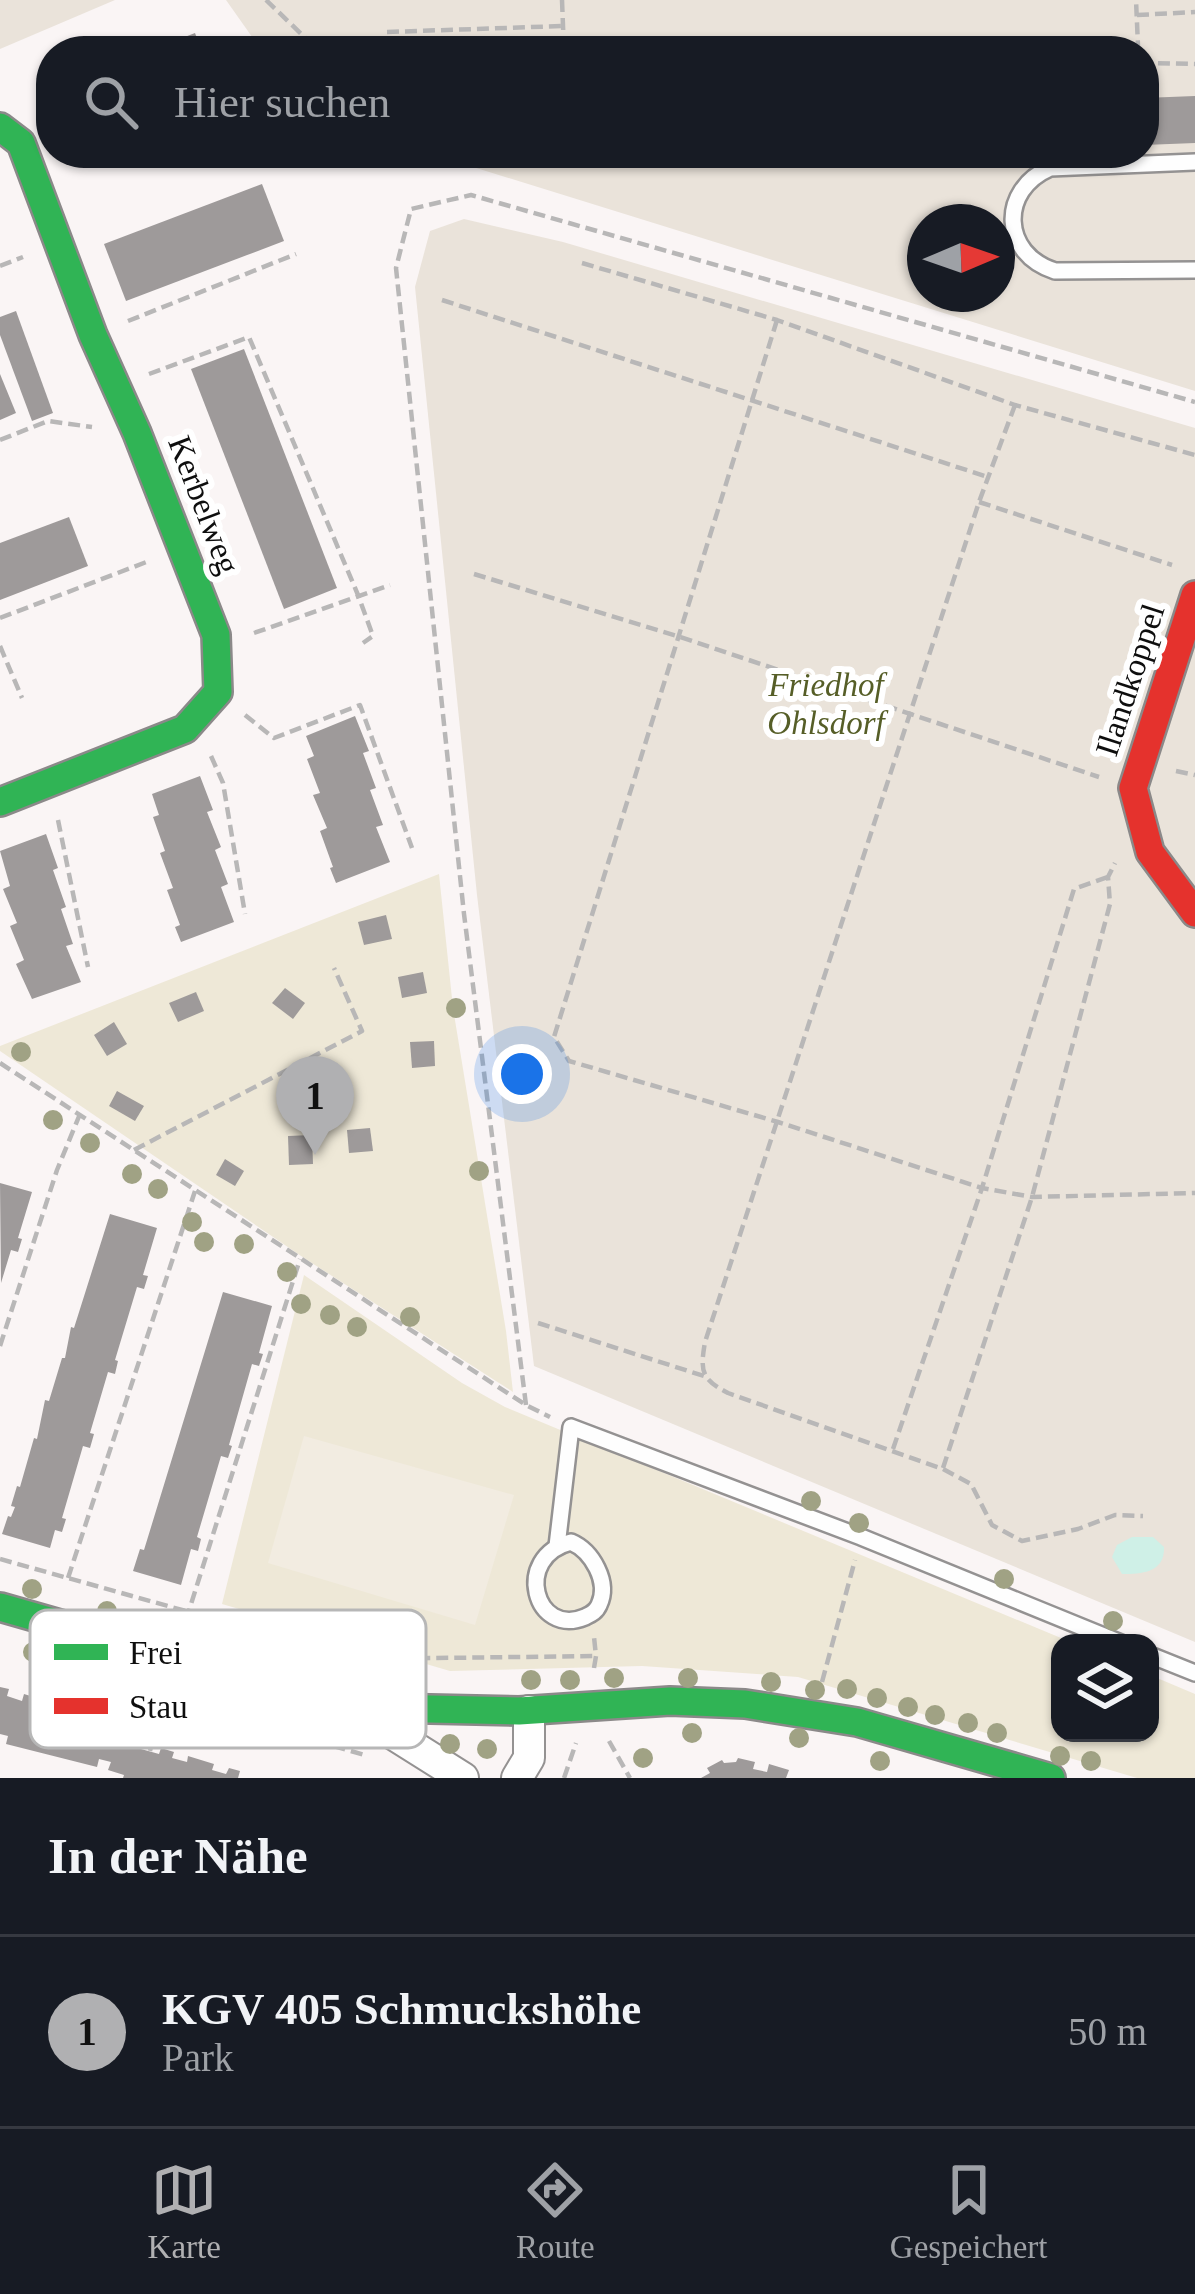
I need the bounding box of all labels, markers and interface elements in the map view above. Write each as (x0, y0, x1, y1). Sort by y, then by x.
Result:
search box (36, 36, 1159, 168)
icon: search (78, 69, 144, 135)
text: Hier suchen (174, 77, 390, 127)
north arrow (907, 204, 1015, 312)
street label: Kerbelweg (161, 431, 247, 579)
street label: Ilandkoppel (1089, 599, 1171, 761)
park label: Friedhof Ohlsdorf (767, 667, 889, 741)
your location (492, 1044, 552, 1104)
pin: 1 (276, 1056, 354, 1155)
legend (30, 1610, 426, 1748)
map controls (1051, 1634, 1159, 1742)
button: layers (1051, 1634, 1159, 1742)
text: Frei (129, 1635, 182, 1671)
text: Stau (129, 1689, 188, 1725)
text: In der Nähe (48, 1828, 308, 1884)
text: KGV 405 Schmuckshöhe (162, 1984, 641, 2034)
text: 1 (77, 2010, 97, 2053)
text: 50 m (1068, 2010, 1147, 2053)
text: Park (162, 2036, 234, 2079)
tab: Karte (148, 2157, 221, 2266)
tab: Route (516, 2157, 595, 2266)
tab: Gespeichert (890, 2157, 1047, 2266)

